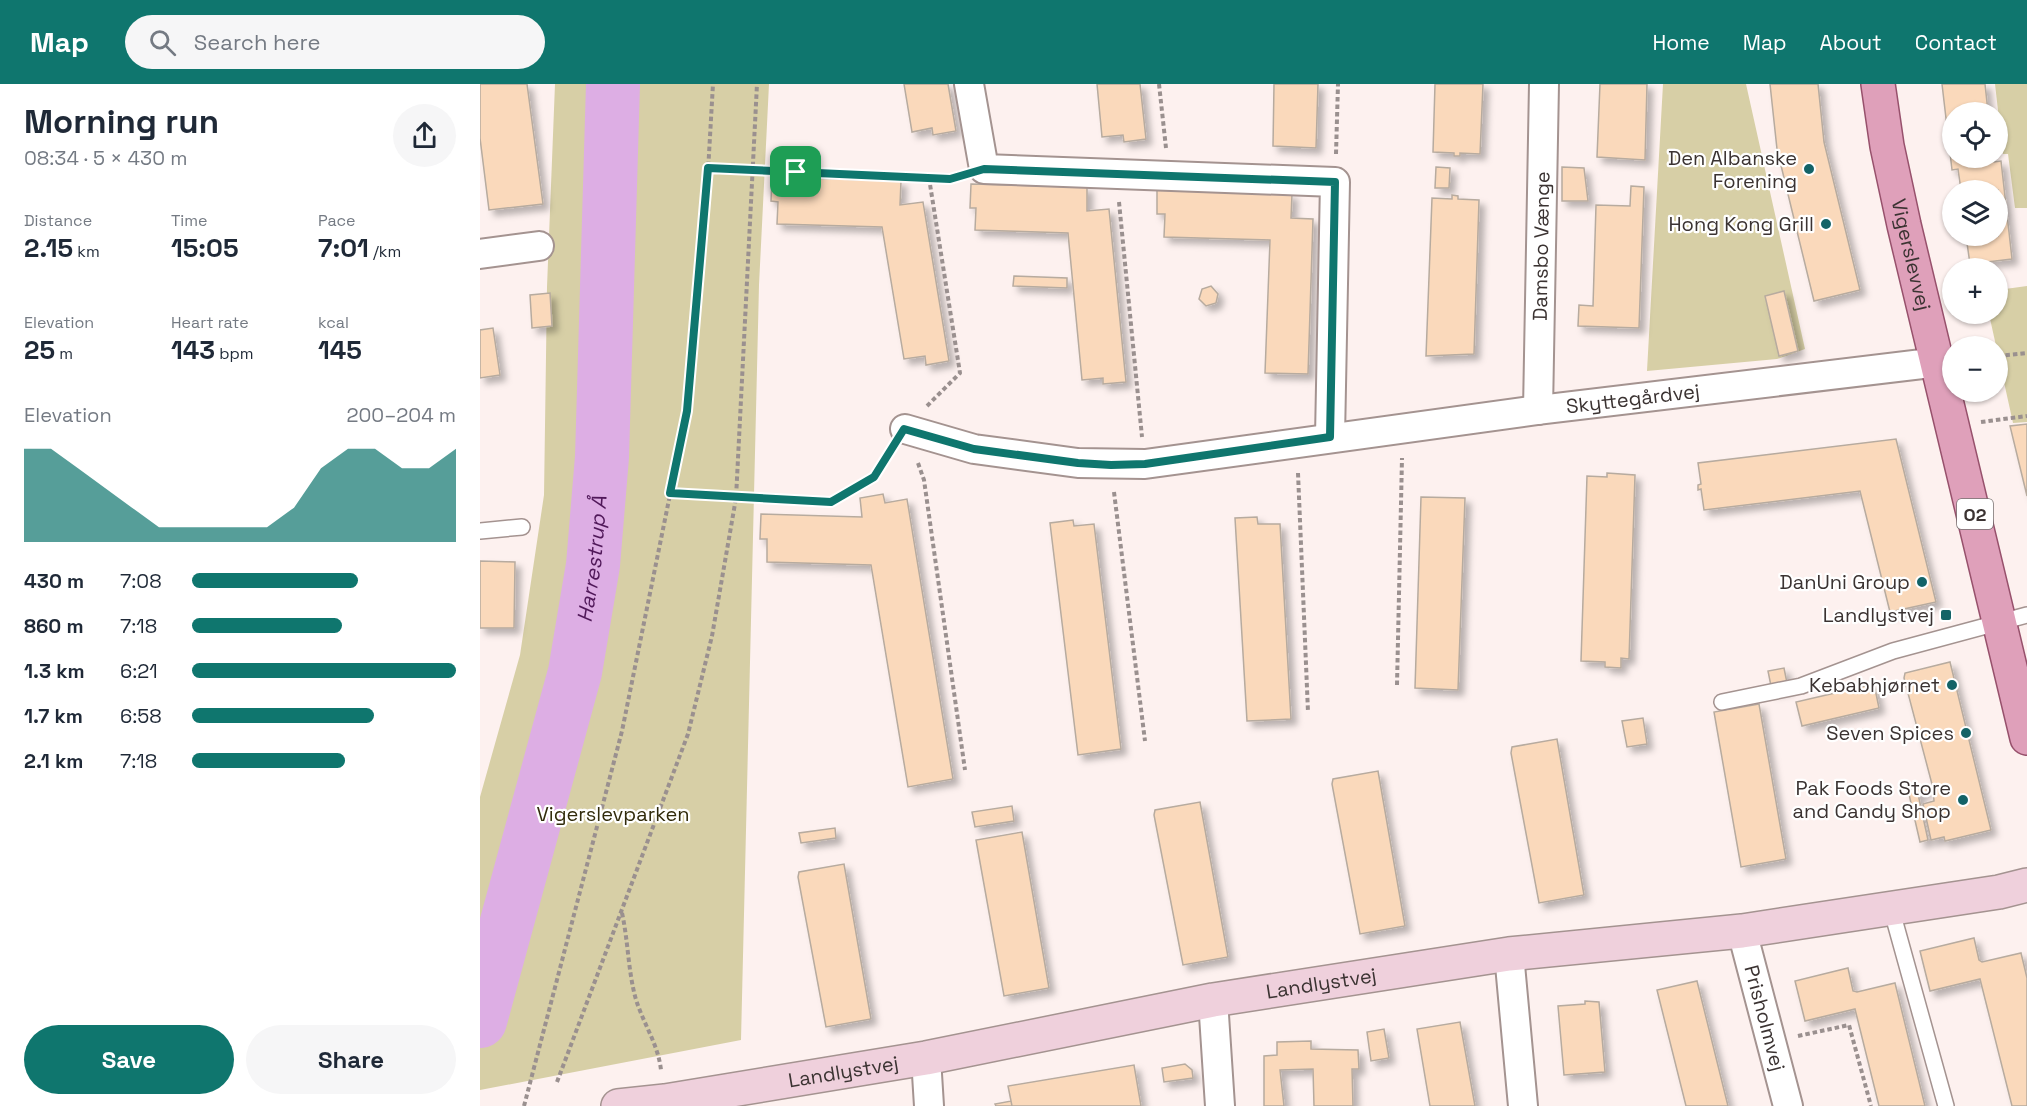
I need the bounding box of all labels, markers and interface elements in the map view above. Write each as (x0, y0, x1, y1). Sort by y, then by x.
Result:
search box (125, 15, 545, 69)
text: Map (30, 24, 89, 60)
icon: search (146, 26, 179, 59)
text: Search here (194, 28, 321, 56)
text: Home (1652, 29, 1710, 56)
text: Map (1743, 29, 1787, 56)
text: About (1820, 29, 1882, 56)
text: Contact (1915, 29, 1997, 56)
text: Morning run (24, 101, 219, 143)
map controls (1942, 102, 2008, 402)
button: locate (1942, 102, 2008, 168)
button: share (393, 104, 456, 167)
text: 08:34 · 5 × 430 m (24, 145, 187, 171)
place label: Den Albanske Forening (1668, 145, 1797, 194)
pin (770, 146, 821, 197)
icon: arrive (779, 155, 812, 188)
marker: Den Albanske Forening (1802, 162, 1816, 176)
street label: Damsbo Vænge (1527, 171, 1555, 321)
button: layers (1942, 180, 2008, 246)
street label: Vigerslevvej (1886, 196, 1937, 313)
text: Distance (24, 210, 92, 231)
text: Time (171, 210, 207, 231)
text: Pace (318, 210, 355, 231)
place label: Hong Kong Grill (1668, 211, 1814, 237)
marker: Hong Kong Grill (1819, 217, 1833, 231)
text: 2.15 (24, 231, 73, 265)
text: 15:05 (171, 231, 239, 265)
text: 7:01 (318, 231, 369, 265)
text: km (73, 241, 100, 262)
text: /km (369, 241, 401, 262)
button: + (1942, 258, 2008, 324)
text: Elevation (24, 312, 94, 333)
text: Heart rate (171, 312, 249, 333)
text: kcal (318, 312, 349, 333)
text: 25 (24, 333, 55, 367)
text: 143 (171, 333, 215, 367)
text: 145 (318, 333, 362, 367)
button: − (1942, 336, 2008, 402)
text: m (55, 343, 73, 364)
text: bpm (215, 343, 254, 364)
street label: Skyttegårdvej (1565, 378, 1701, 420)
text: Elevation (24, 402, 112, 428)
text: 200–204 m (346, 402, 456, 428)
water label: Harrestrup Å (570, 494, 612, 624)
road number: O2 (1957, 499, 1993, 529)
text: 430 m (24, 568, 84, 594)
text: 7:08 (120, 568, 162, 594)
place label: DanUni Group (1780, 569, 1910, 595)
marker: DanUni Group (1915, 575, 1929, 589)
place label: Landlystvej (1823, 602, 1934, 628)
marker: Landlystvej (1939, 608, 1953, 622)
text: 860 m (24, 613, 83, 639)
text: 7:18 (120, 613, 157, 639)
text: 1.3 km (24, 658, 85, 684)
text: 6:21 (120, 658, 158, 684)
place label: Kebabhjørnet (1809, 672, 1940, 698)
marker: Kebabhjørnet (1945, 678, 1959, 692)
text: 1.7 km (24, 703, 83, 729)
text: 6:58 (120, 703, 162, 729)
place label: Seven Spices (1826, 720, 1954, 746)
marker: Seven Spices (1959, 726, 1973, 740)
text: 2.1 km (24, 748, 83, 774)
text: 7:18 (120, 748, 157, 774)
place label: Pak Foods Store and Candy Shop (1793, 775, 1951, 824)
marker: Pak Foods Store and Candy Shop (1956, 793, 1970, 807)
park label: Vigerslevparken (536, 801, 690, 827)
street label: Landlystvej (1264, 962, 1378, 1005)
street label: Prisholmvej (1738, 962, 1791, 1074)
button: Save (24, 1025, 234, 1094)
button: Share (246, 1025, 456, 1094)
street label: Landlystvej (786, 1050, 900, 1094)

